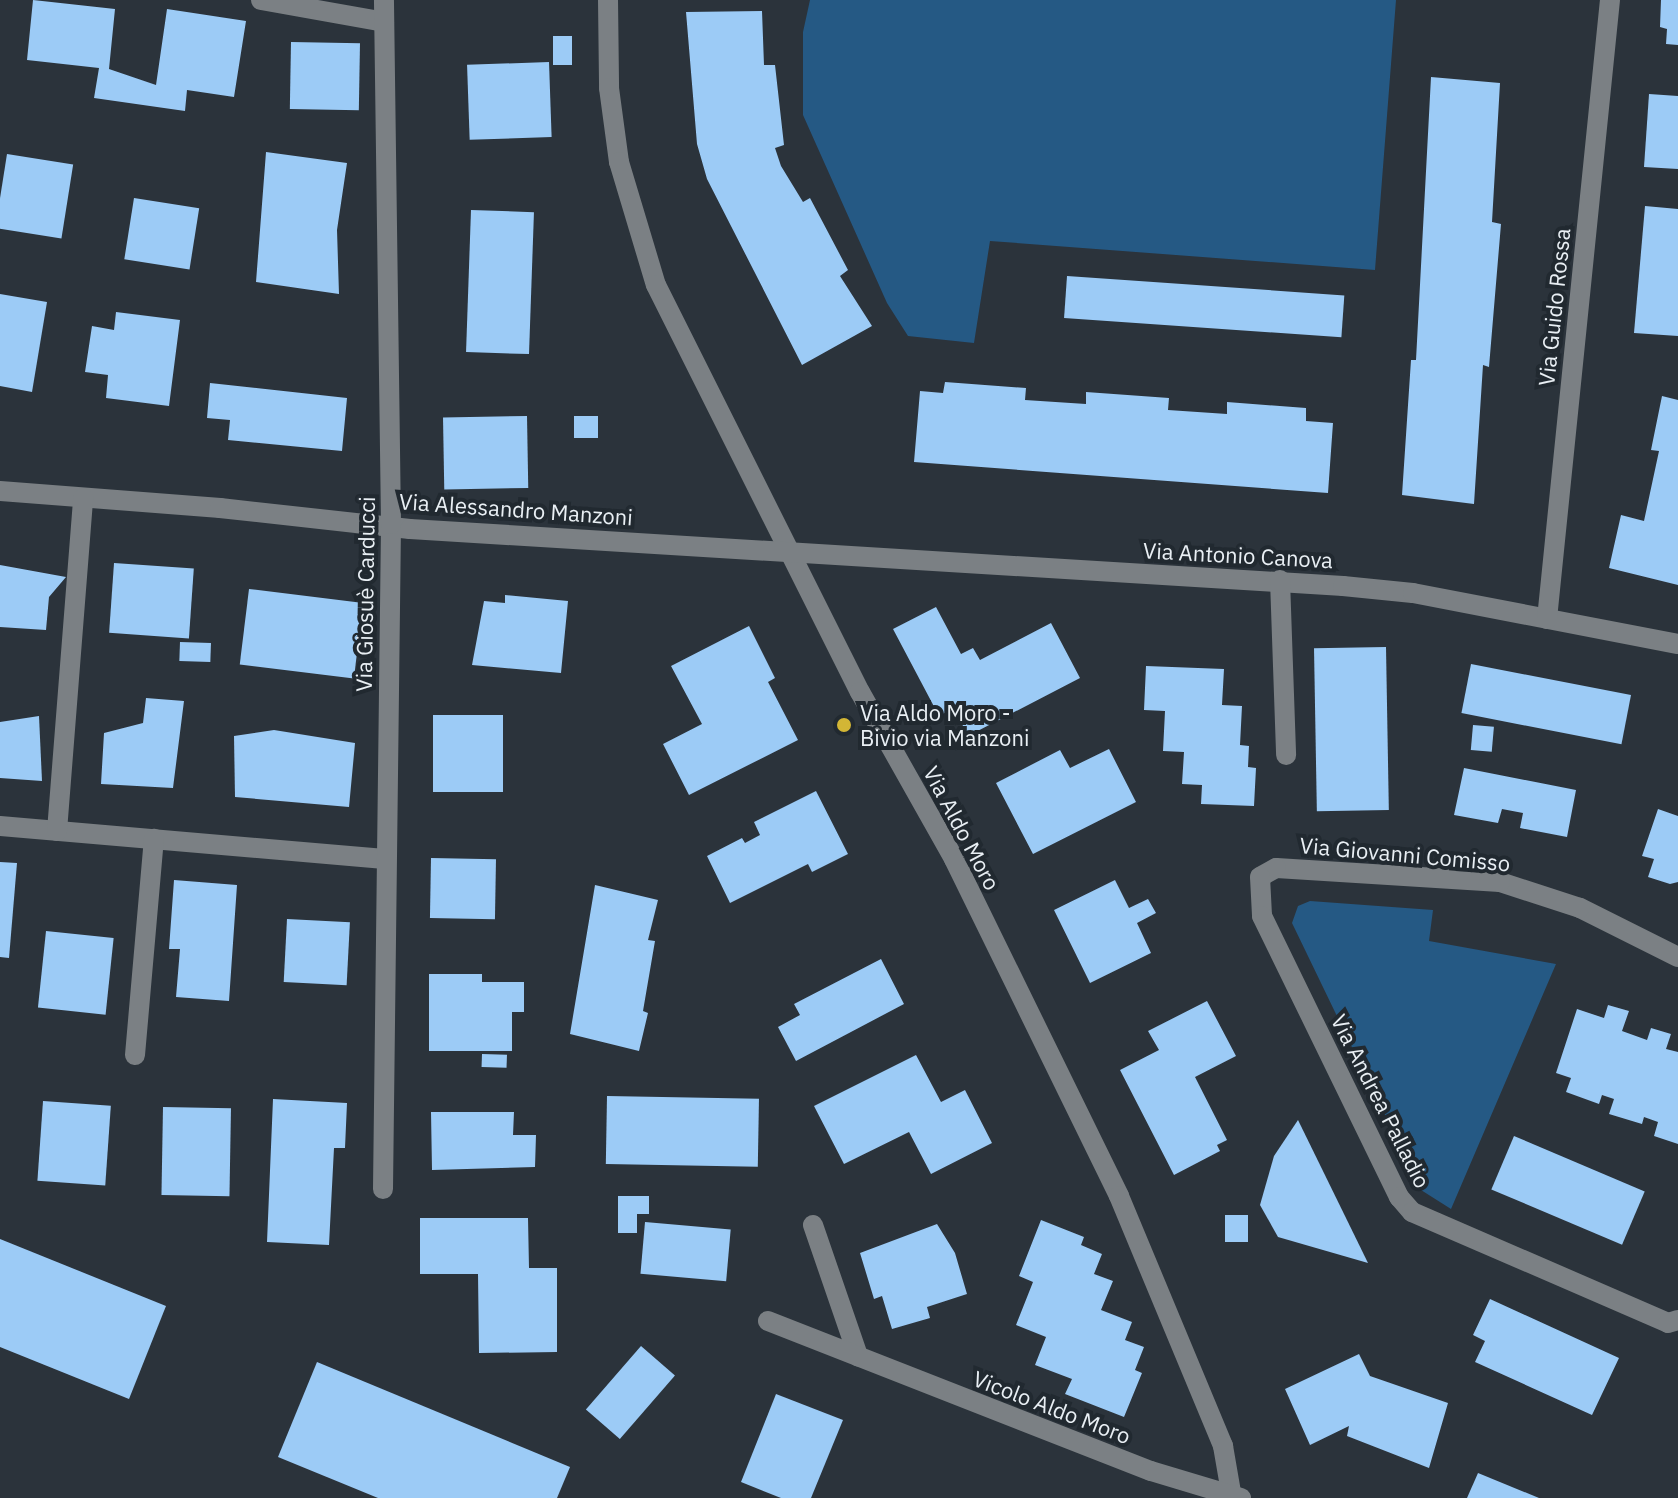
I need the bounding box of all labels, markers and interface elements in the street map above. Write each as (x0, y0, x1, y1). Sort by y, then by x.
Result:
street label: Via Guido Rossa (1533, 227, 1575, 387)
street label: Via Alessandro Manzoni (398, 488, 634, 530)
street label: Via Giosuè Carducci (350, 496, 380, 692)
street label: Via Antonio Canova (1142, 537, 1334, 573)
place label: Via Aldo Moro - Bivio via Manzoni (860, 699, 1029, 750)
marker: Via Aldo Moro - Bivio via Manzoni (835, 716, 853, 734)
street label: Via Aldo Moro (918, 761, 1006, 895)
street label: Via Giovanni Comisso (1299, 832, 1511, 876)
street label: Via Andrea Palladio (1326, 1010, 1436, 1192)
street label: Vicolo Aldo Moro (970, 1365, 1134, 1449)

